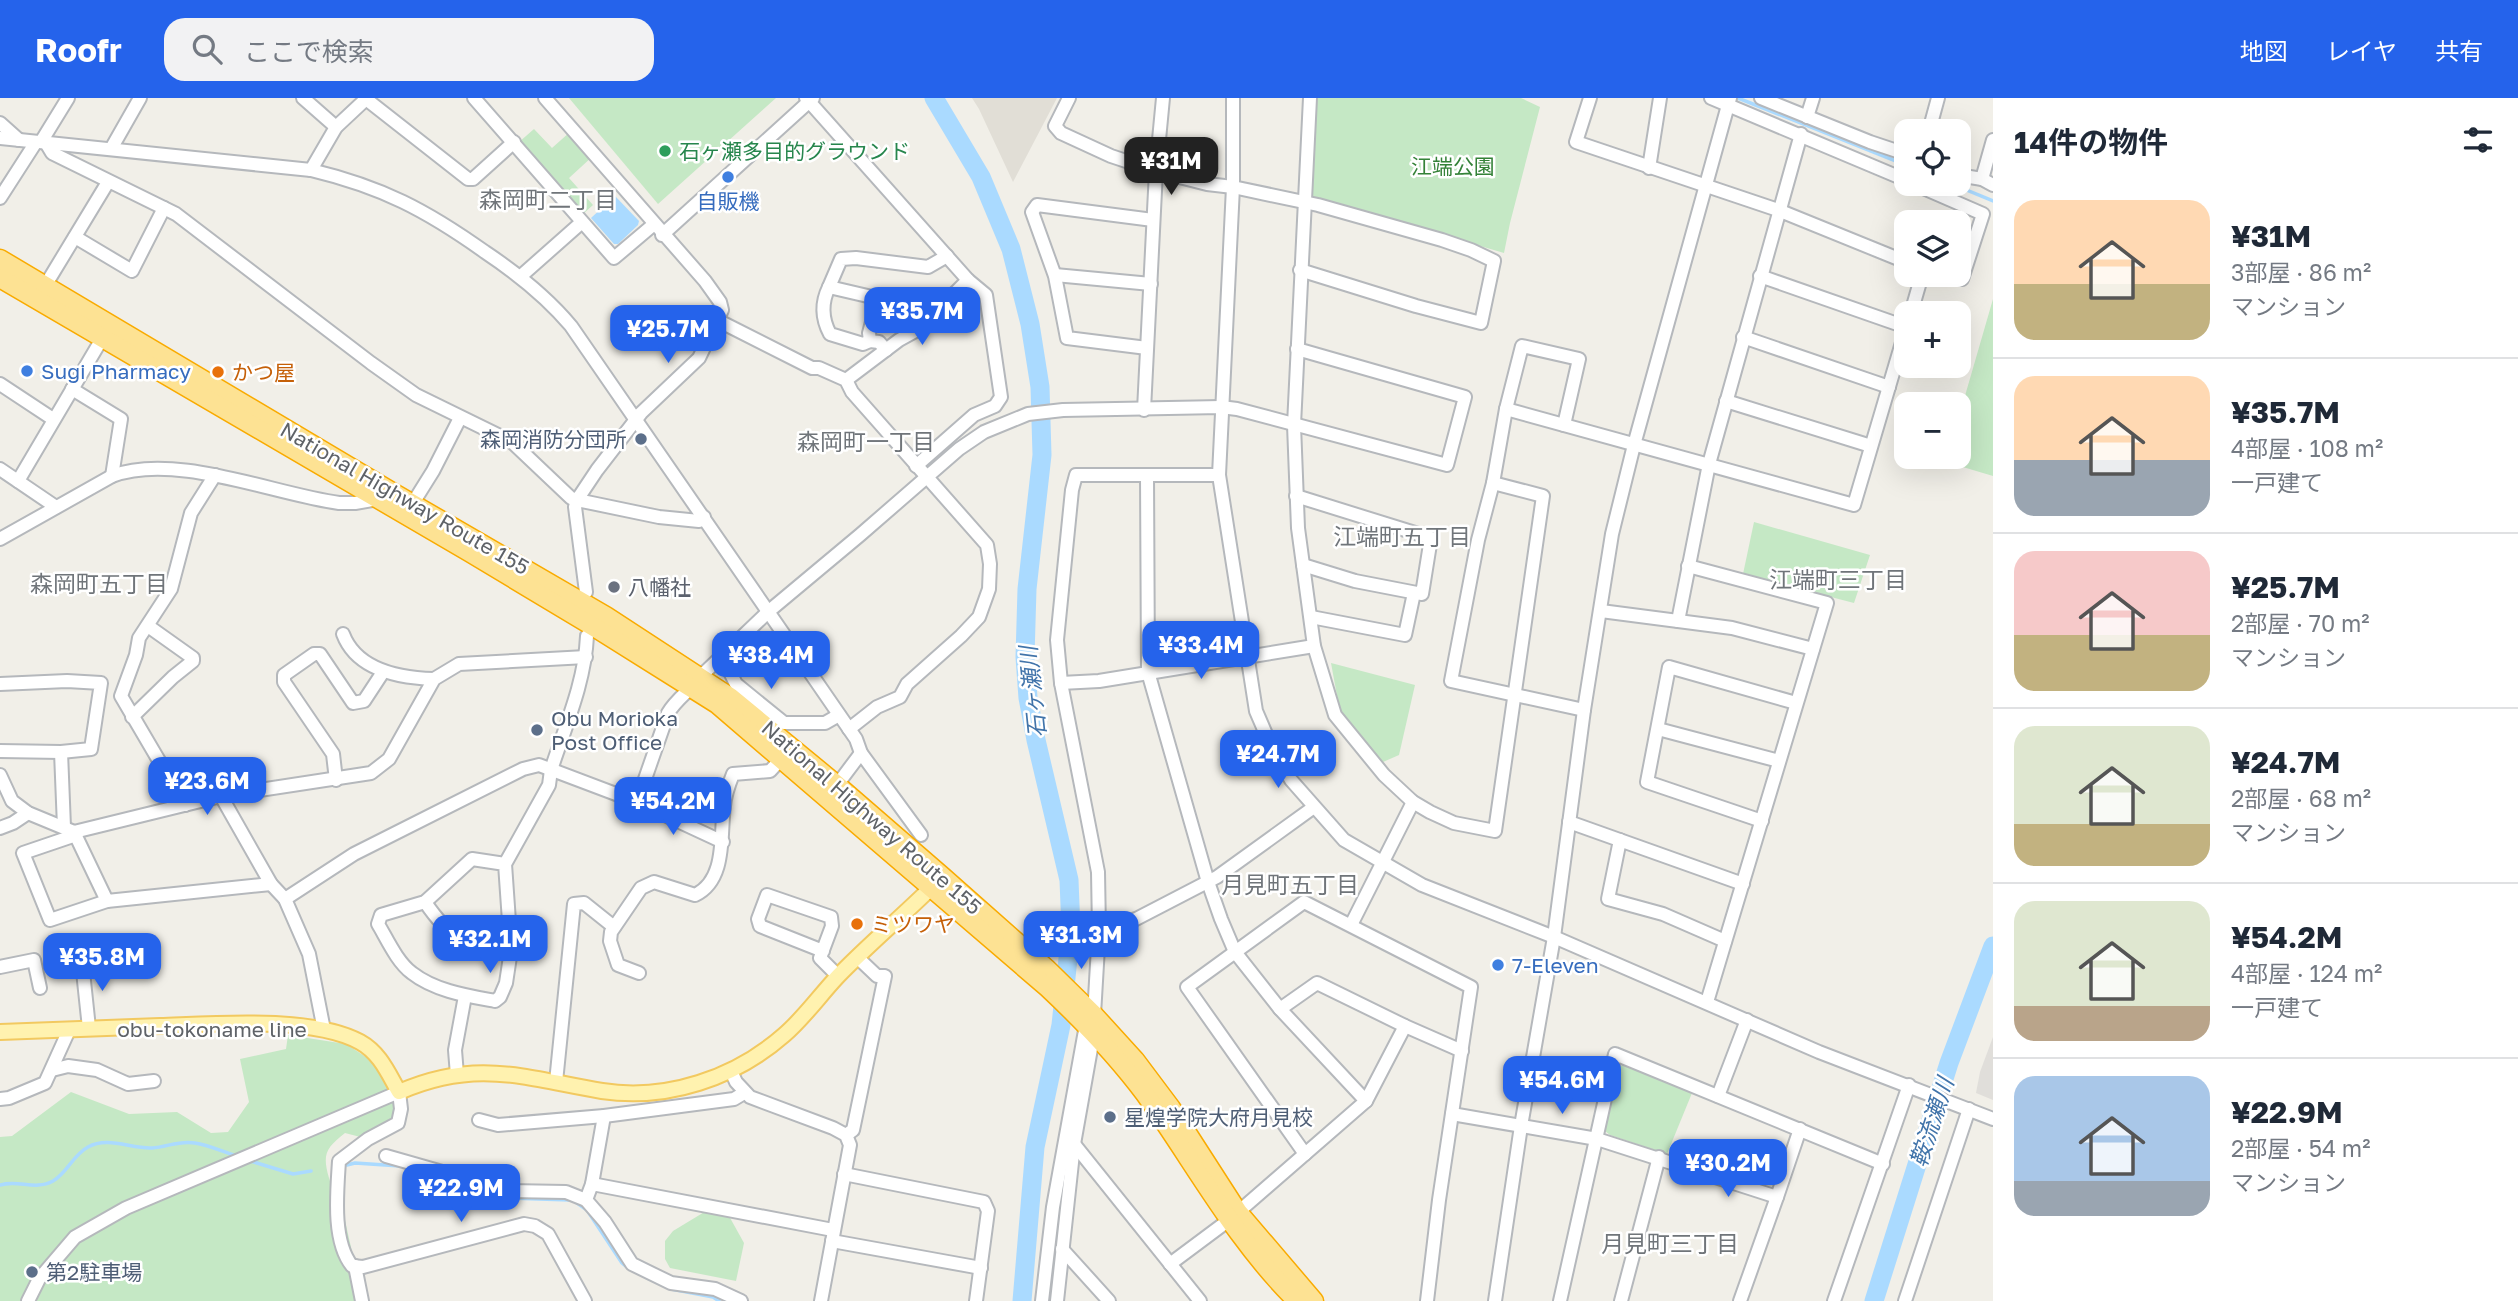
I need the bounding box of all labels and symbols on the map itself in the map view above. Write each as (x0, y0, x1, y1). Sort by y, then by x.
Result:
place label: 石ヶ瀬多目的グラウンド (679, 138, 910, 164)
pin: ¥31M (1130, 138, 1212, 197)
marker: 石ヶ瀬多目的グラウンド (657, 143, 673, 159)
park label: 江端公園 (1411, 153, 1495, 179)
marker: 自販機 (720, 169, 736, 185)
district label: 森岡町二丁目 (479, 185, 617, 213)
place label: 自販機 (697, 188, 760, 214)
pin: ¥35.7M (865, 288, 979, 347)
pin: ¥25.7M (611, 306, 725, 365)
place label: Sugi Pharmacy (41, 358, 191, 384)
place label: かつ屋 (232, 359, 295, 385)
marker: Sugi Pharmacy (19, 363, 35, 379)
marker: かつ屋 (210, 364, 226, 380)
street label: National Highway Route 155 (276, 416, 534, 580)
place label: 森岡消防分団所 (480, 426, 627, 452)
district label: 森岡町一丁目 (797, 427, 935, 455)
marker: 森岡消防分団所 (633, 431, 649, 447)
district label: 江端町五丁目 (1333, 522, 1471, 550)
district label: 江端町三丁目 (1769, 565, 1907, 593)
district label: 森岡町五丁目 (30, 569, 168, 597)
place label: 八幡社 (628, 574, 691, 600)
marker: 八幡社 (606, 579, 622, 595)
pin: ¥33.4M (1144, 622, 1258, 681)
pin: ¥38.4M (714, 632, 828, 691)
water label: 石ヶ瀬川 (1013, 642, 1051, 739)
place label: Obu Morioka Post Office (551, 705, 678, 755)
street label: National Highway Route 155 (757, 714, 987, 920)
marker: Obu Morioka Post Office (529, 722, 545, 738)
pin: ¥24.7M (1221, 730, 1335, 790)
pin: ¥23.6M (150, 758, 264, 817)
pin: ¥54.2M (616, 778, 730, 837)
district label: 月見町五丁目 (1221, 870, 1359, 898)
place label: ミツワヤ (871, 911, 955, 937)
pin: ¥31.3M (1024, 912, 1138, 971)
pin: ¥32.1M (433, 916, 547, 975)
marker: ミツワヤ (849, 916, 865, 932)
pin: ¥35.8M (45, 934, 159, 993)
place label: 7-Eleven (1512, 952, 1599, 978)
marker: 7-Eleven (1490, 957, 1506, 973)
street label: obu-tokoname line (117, 1016, 307, 1042)
pin: ¥54.6M (1505, 1056, 1619, 1116)
water label: 鞍流瀬川 (1903, 1071, 1959, 1170)
place label: 星煌学院大府月見校 (1124, 1104, 1313, 1130)
marker: 星煌学院大府月見校 (1102, 1109, 1118, 1125)
pin: ¥30.2M (1671, 1140, 1785, 1199)
pin: ¥22.9M (404, 1164, 518, 1224)
district label: 月見町三丁目 (1601, 1229, 1739, 1257)
place label: 第2駐車場 (46, 1259, 142, 1285)
marker: 第2駐車場 (24, 1264, 40, 1280)

